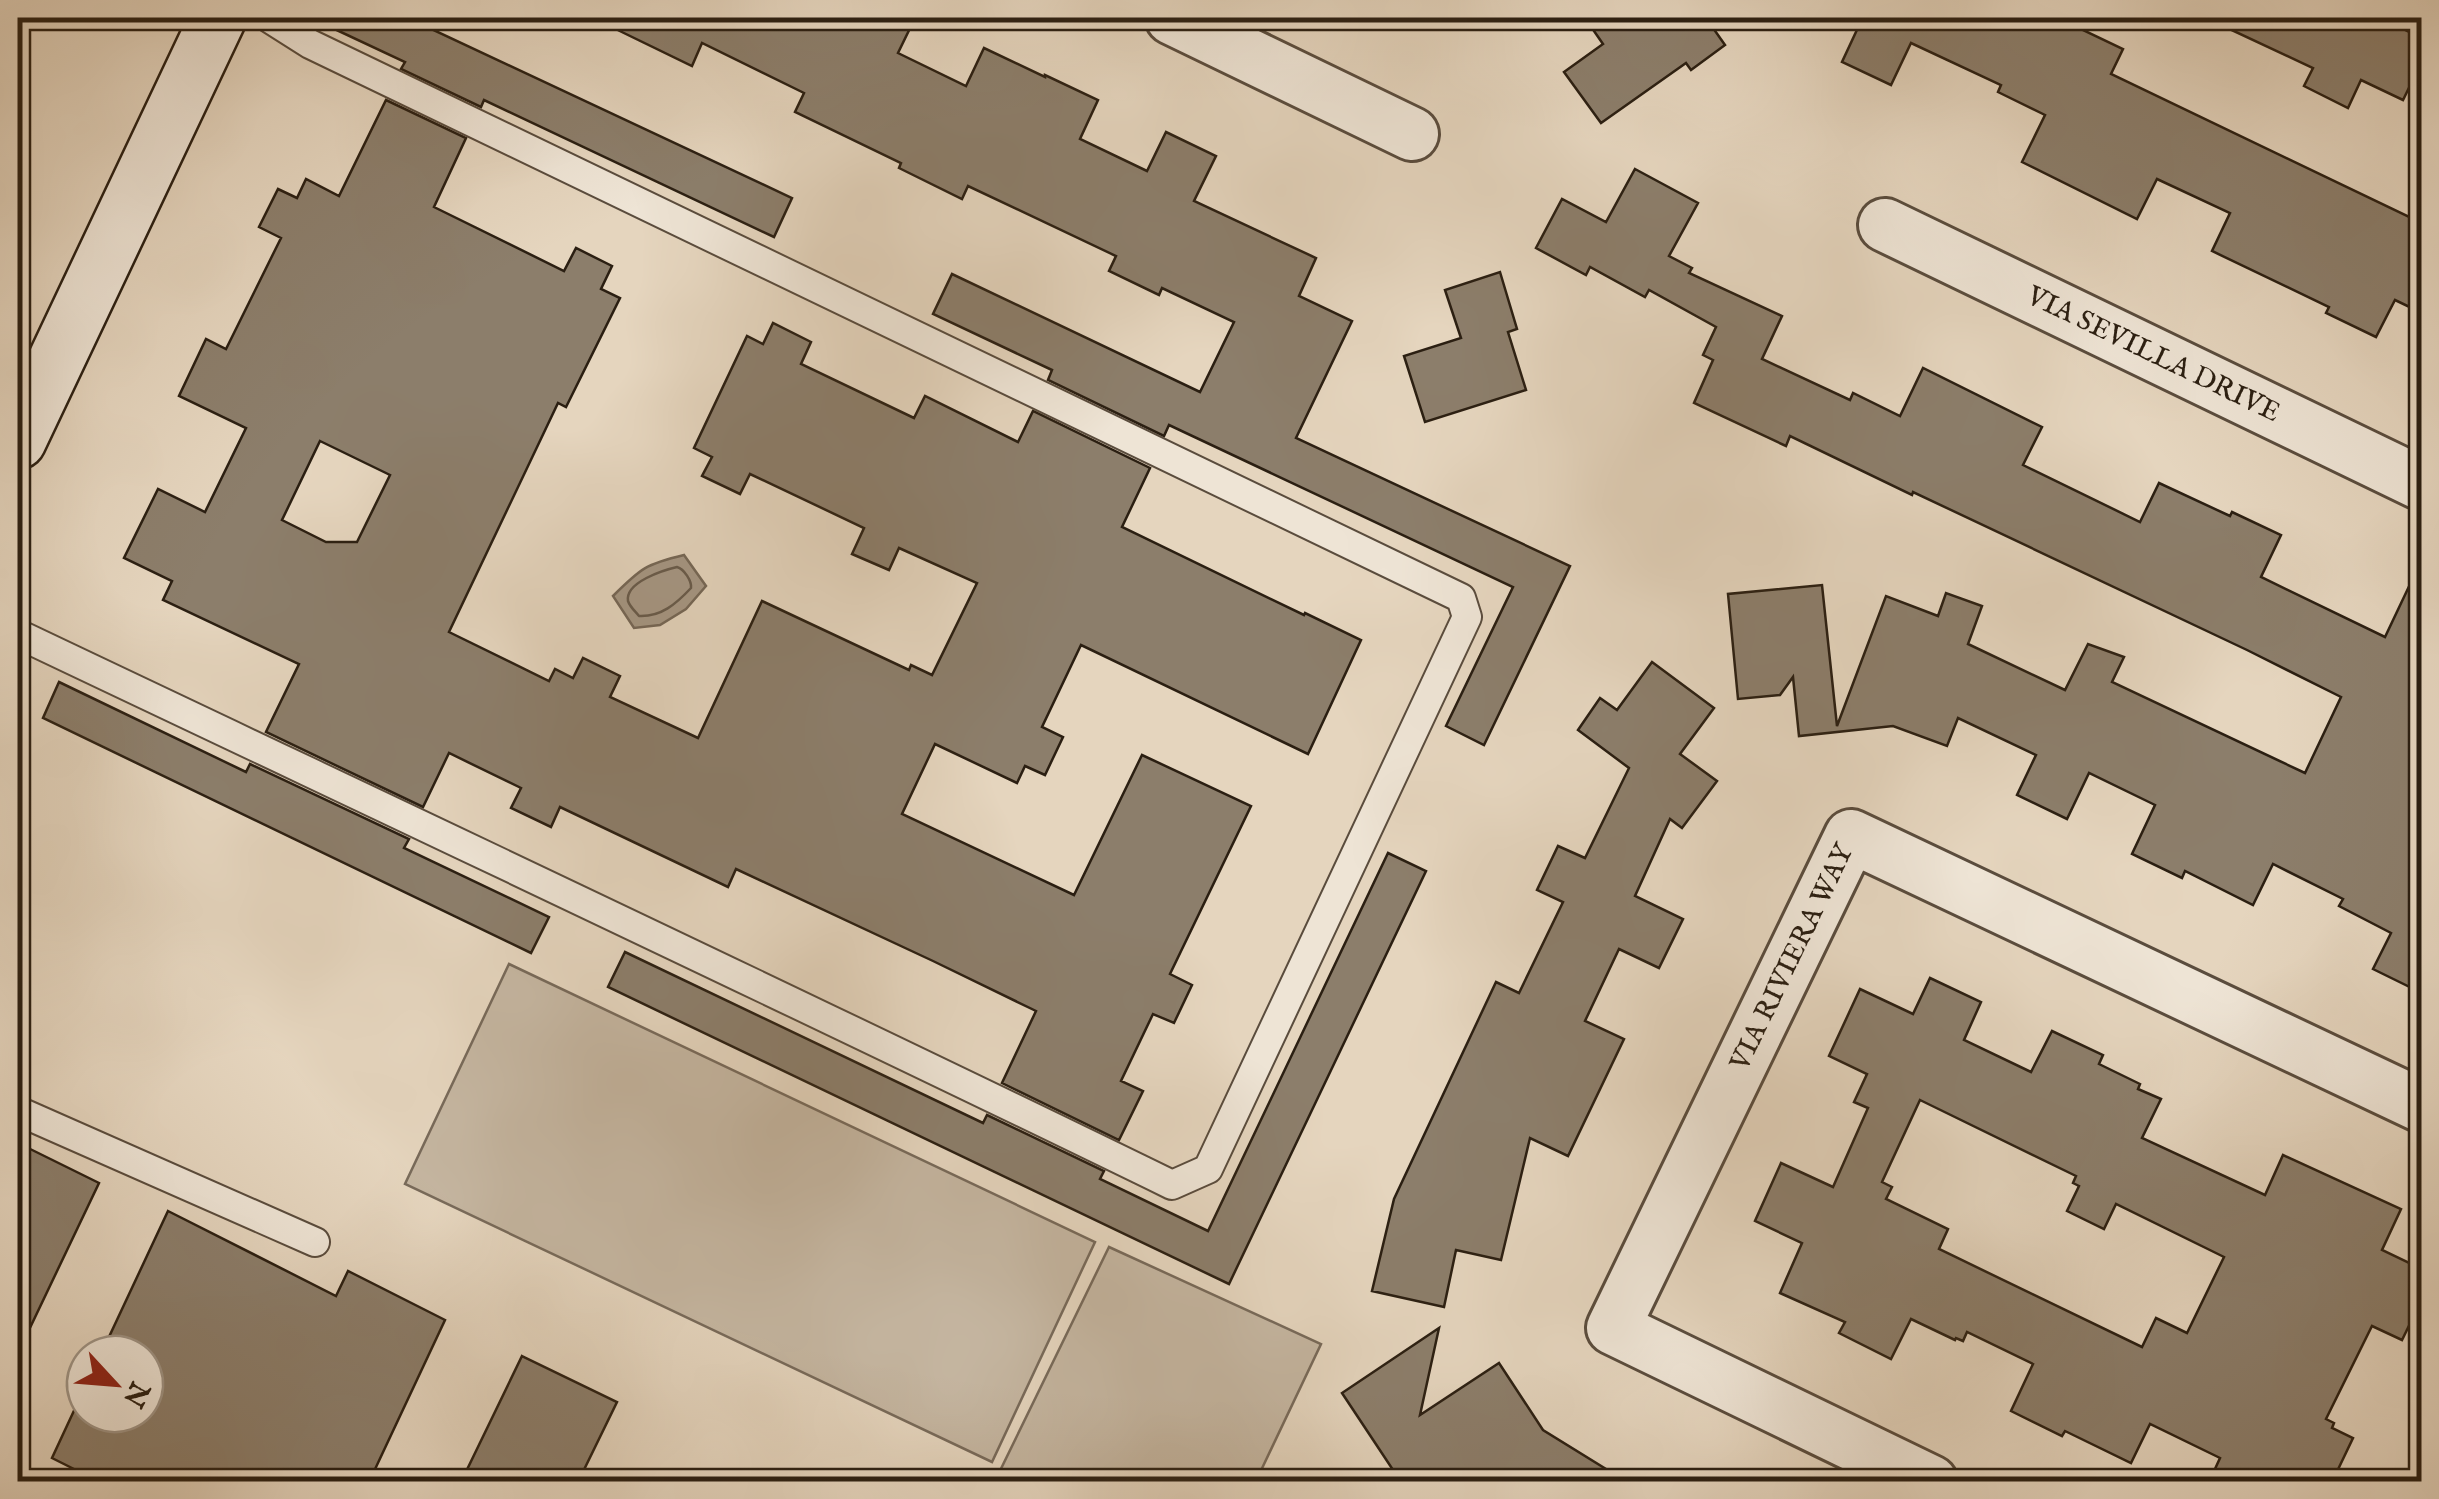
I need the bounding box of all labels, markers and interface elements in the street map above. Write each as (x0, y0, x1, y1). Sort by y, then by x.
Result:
street label: VIA SEVILLA DRIVE (2020, 278, 2286, 430)
street label: VIA RIVIERA WAY (1722, 837, 1863, 1077)
north arrow (65, 1334, 165, 1434)
text: N (114, 1374, 157, 1412)

